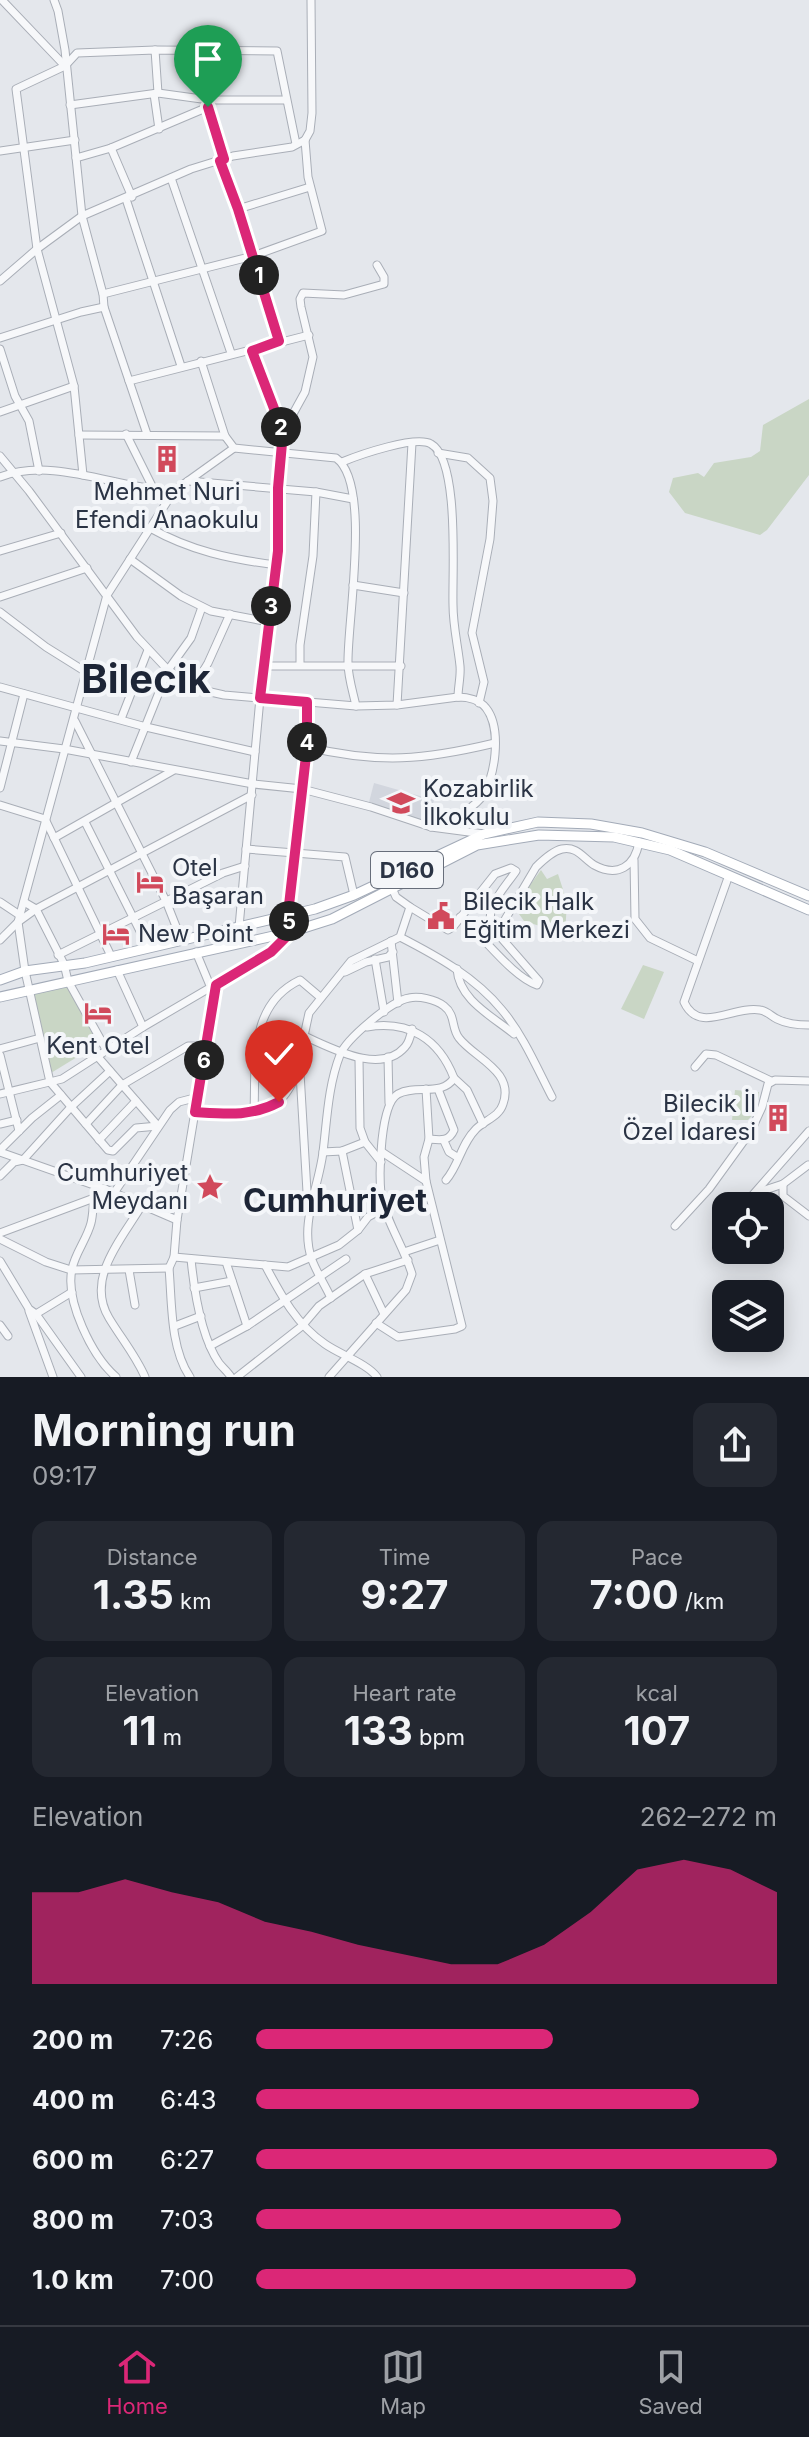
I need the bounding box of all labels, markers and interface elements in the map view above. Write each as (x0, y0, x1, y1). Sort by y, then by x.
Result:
pin (174, 25, 242, 107)
icon: arrive (186, 37, 230, 81)
pin: 1 (239, 255, 279, 295)
text: 1 (254, 262, 264, 288)
pin: 2 (261, 407, 301, 447)
text: 2 (274, 414, 288, 440)
building icon: Mehmet Nuri Efendi Anaokulu (152, 444, 182, 474)
place label: Mehmet Nuri Efendi Anaokulu (75, 477, 259, 534)
pin: 3 (251, 586, 291, 626)
text: 3 (264, 593, 278, 619)
district label: Bilecik (81, 654, 212, 703)
pin: 4 (287, 722, 327, 762)
text: 4 (300, 729, 314, 755)
place label: Kozabirlik İlkokulu (423, 774, 534, 831)
school or university icon: Kozabirlik İlkokulu (386, 788, 416, 818)
road number: D160 (371, 852, 443, 888)
place label: Otel Başaran (172, 853, 264, 910)
hotel icon: Otel Başaran (135, 867, 165, 897)
place label: Bilecik Halk Eğitim Merkezi (463, 887, 630, 944)
pin: 5 (269, 901, 309, 941)
public building icon: Bilecik Halk Eğitim Merkezi (426, 901, 456, 931)
text: 5 (282, 908, 296, 934)
hotel icon: New Point (101, 919, 131, 949)
place label: New Point (138, 919, 254, 948)
hotel icon: Kent Otel (83, 998, 113, 1028)
pin (245, 1020, 313, 1102)
place label: Kent Otel (46, 1031, 150, 1060)
icon: check (257, 1032, 301, 1076)
pin: 6 (184, 1040, 224, 1080)
text: 6 (197, 1047, 211, 1073)
place label: Bilecik İl Özel İdaresi (622, 1089, 756, 1146)
building icon: Bilecik İl Özel İdaresi (763, 1103, 793, 1133)
place label: Cumhuriyet Meydanı (57, 1158, 188, 1215)
place icon: Cumhuriyet Meydanı (195, 1172, 225, 1202)
district label: Cumhuriyet (243, 1181, 427, 1220)
map controls (712, 1192, 784, 1352)
button: locate (712, 1192, 784, 1264)
button: layers (712, 1280, 784, 1352)
text: Morning run (32, 1403, 296, 1457)
button: share (693, 1403, 777, 1487)
text: 09:17 (32, 1460, 97, 1491)
text: Distance (107, 1544, 198, 1570)
text: Time (379, 1544, 430, 1570)
text: Pace (631, 1544, 683, 1570)
text: 1.35 (93, 1570, 174, 1619)
text: 9:27 (361, 1570, 448, 1619)
text: 7:00 (589, 1570, 679, 1619)
text: km (174, 1588, 211, 1614)
text: /km (679, 1588, 724, 1614)
text: Elevation (105, 1680, 199, 1706)
text: Heart rate (352, 1680, 457, 1706)
text: kcal (636, 1680, 678, 1706)
text: 11 (122, 1706, 157, 1755)
text: 133 (344, 1706, 413, 1755)
text: 107 (623, 1706, 690, 1755)
text: m (157, 1724, 182, 1750)
text: bpm (413, 1724, 465, 1750)
text: Elevation (32, 1801, 143, 1832)
text: 262–272 m (640, 1801, 777, 1832)
text: 200 m (32, 2024, 113, 2055)
text: 7:26 (160, 2024, 213, 2055)
text: 400 m (32, 2084, 115, 2115)
text: 6:43 (160, 2084, 216, 2115)
text: 600 m (32, 2144, 114, 2175)
text: 6:27 (160, 2144, 214, 2175)
text: 800 m (32, 2204, 114, 2235)
text: 7:03 (160, 2204, 214, 2235)
text: 1.0 km (32, 2264, 114, 2295)
text: 7:00 (160, 2264, 214, 2295)
tab: Home (106, 2345, 168, 2419)
tab: Map (380, 2345, 426, 2419)
tab: Saved (638, 2345, 703, 2419)

